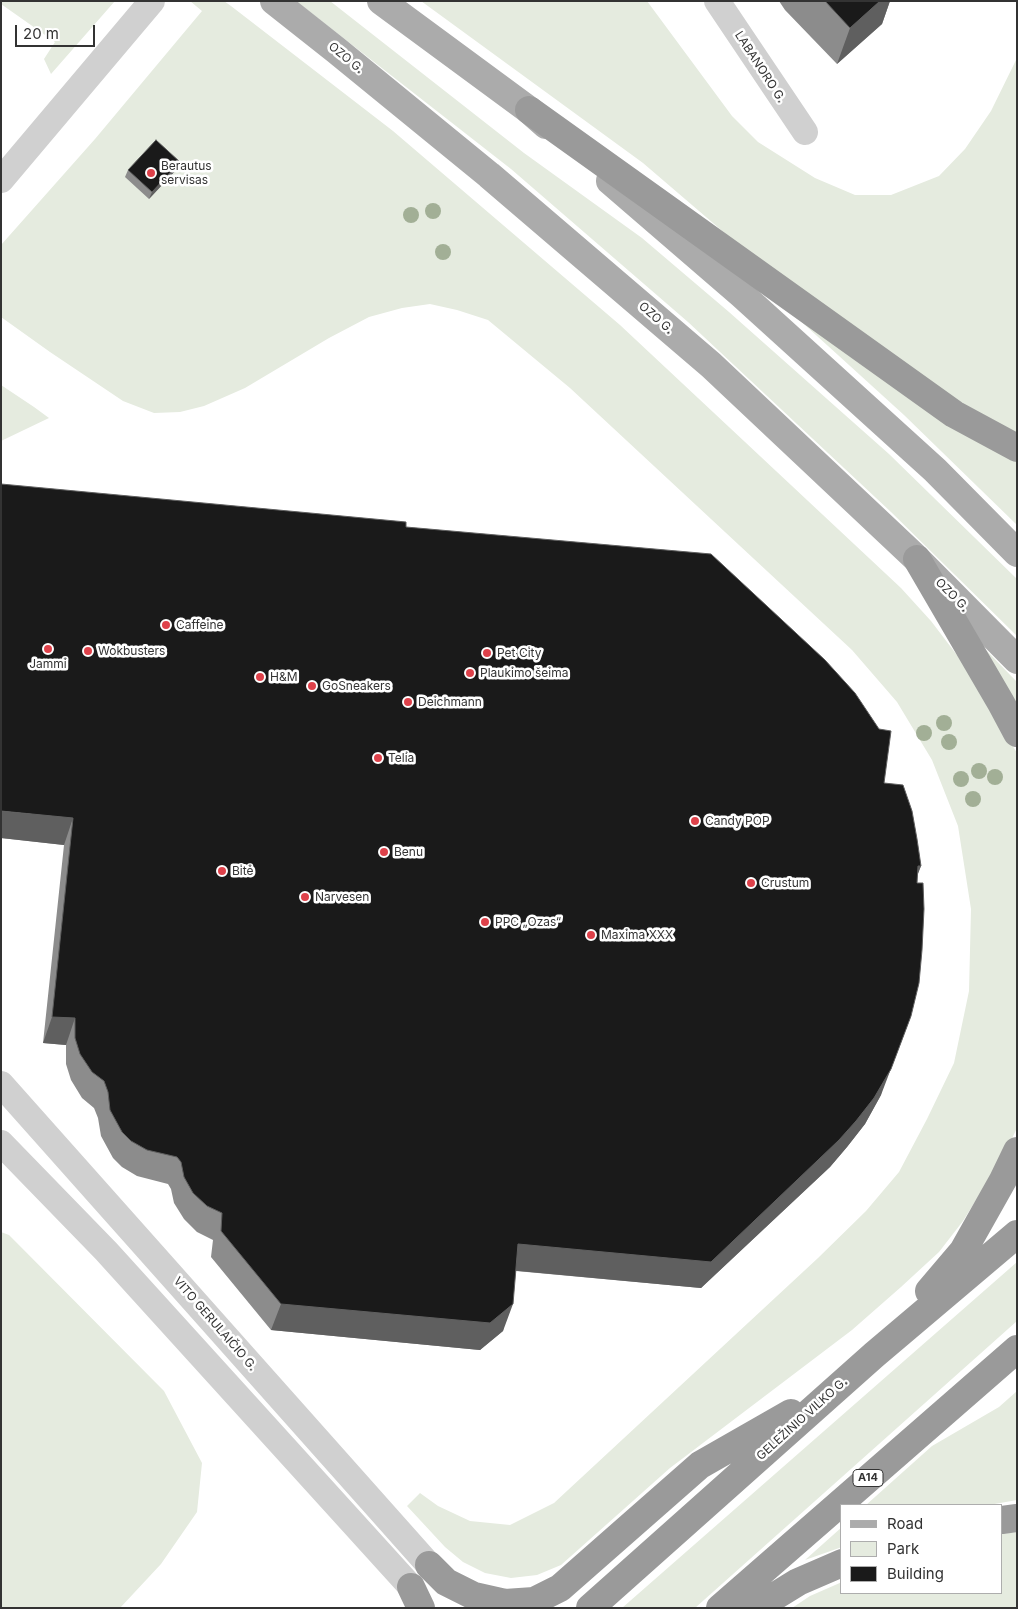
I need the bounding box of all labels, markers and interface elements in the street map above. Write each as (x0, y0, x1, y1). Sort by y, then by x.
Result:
scale bar (18, 15, 98, 47)
text: 20 m (23, 24, 59, 43)
street label: LABANORO G. (732, 29, 788, 105)
street label: OZO G. (325, 39, 367, 77)
place label: Berautus servisas (161, 159, 212, 187)
marker: Berautus servisas (145, 167, 157, 179)
street label: OZO G. (636, 299, 676, 337)
street label: OZO G. (932, 575, 972, 615)
place label: Caffeine (176, 618, 224, 632)
marker: Caffeine (160, 619, 172, 631)
marker: Jammi (42, 643, 54, 655)
place label: Wokbusters (98, 644, 165, 658)
marker: Wokbusters (82, 645, 94, 657)
place label: Pet City (497, 646, 541, 660)
marker: Pet City (481, 647, 493, 659)
place label: Jammi (29, 657, 67, 671)
place label: Plaukimo šeima (480, 666, 568, 680)
marker: Plaukimo šeima (464, 667, 476, 679)
place label: H&M (270, 670, 297, 684)
marker: H&M (254, 671, 266, 683)
place label: GoSneakers (322, 679, 391, 693)
marker: GoSneakers (306, 680, 318, 692)
place label: Deichmann (418, 695, 482, 709)
marker: Deichmann (402, 696, 414, 708)
place label: Telia (388, 751, 414, 765)
marker: Telia (372, 752, 384, 764)
place label: Candy POP (705, 814, 770, 828)
marker: Candy POP (689, 815, 701, 827)
place label: Benu (394, 845, 423, 859)
marker: Benu (378, 846, 390, 858)
place label: Bitė (232, 864, 254, 878)
marker: Bitė (216, 865, 228, 877)
place label: Crustum (761, 876, 809, 890)
marker: Crustum (745, 877, 757, 889)
place label: Narvesen (315, 890, 369, 904)
marker: Narvesen (299, 891, 311, 903)
place label: PPC „Ozas“ (495, 915, 561, 929)
marker: PPC „Ozas“ (479, 916, 491, 928)
place label: Maxima XXX (601, 928, 673, 942)
marker: Maxima XXX (585, 929, 597, 941)
street label: VITO GERULAIČIO G. (170, 1274, 260, 1374)
street label: GELEŽINIO VILKO G. (754, 1375, 850, 1463)
road number: A14 (853, 1470, 883, 1486)
legend (840, 1504, 1003, 1594)
text: Road (887, 1514, 923, 1533)
text: Park (887, 1539, 919, 1558)
text: Building (887, 1564, 944, 1583)

